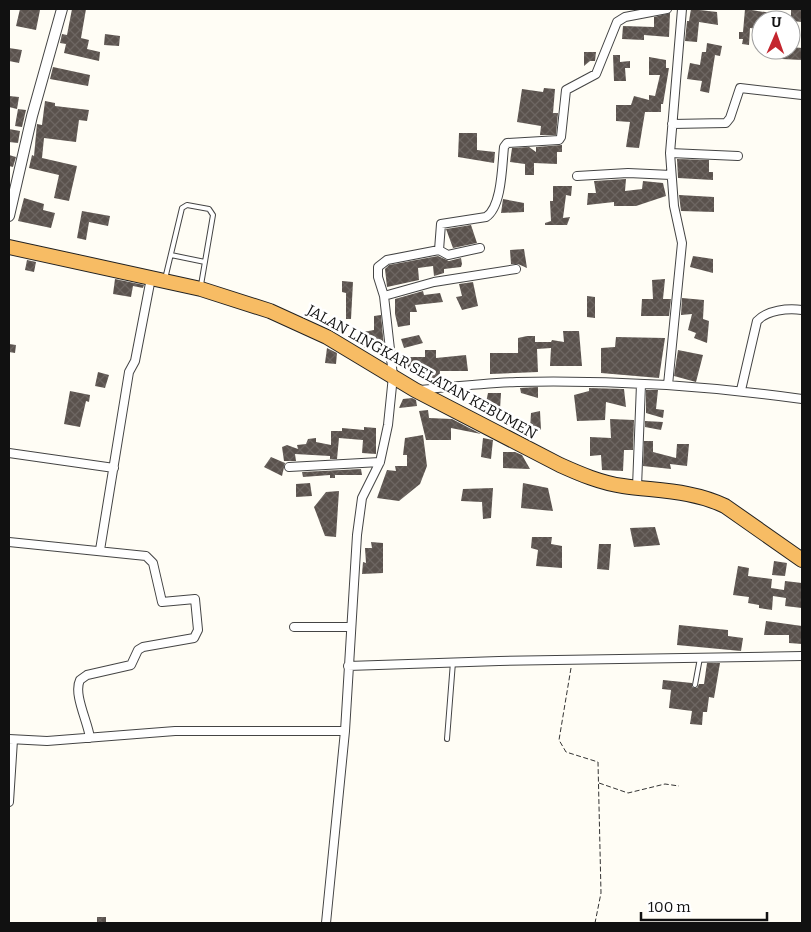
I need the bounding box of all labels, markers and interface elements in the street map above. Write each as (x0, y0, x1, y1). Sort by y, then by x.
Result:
north arrow (751, 10, 801, 60)
text: U (771, 14, 783, 31)
street label: JALAN LINGKAR SELATAN KEBUMEN (303, 301, 540, 443)
scale bar (641, 890, 767, 922)
text: 100 m (648, 898, 691, 916)

